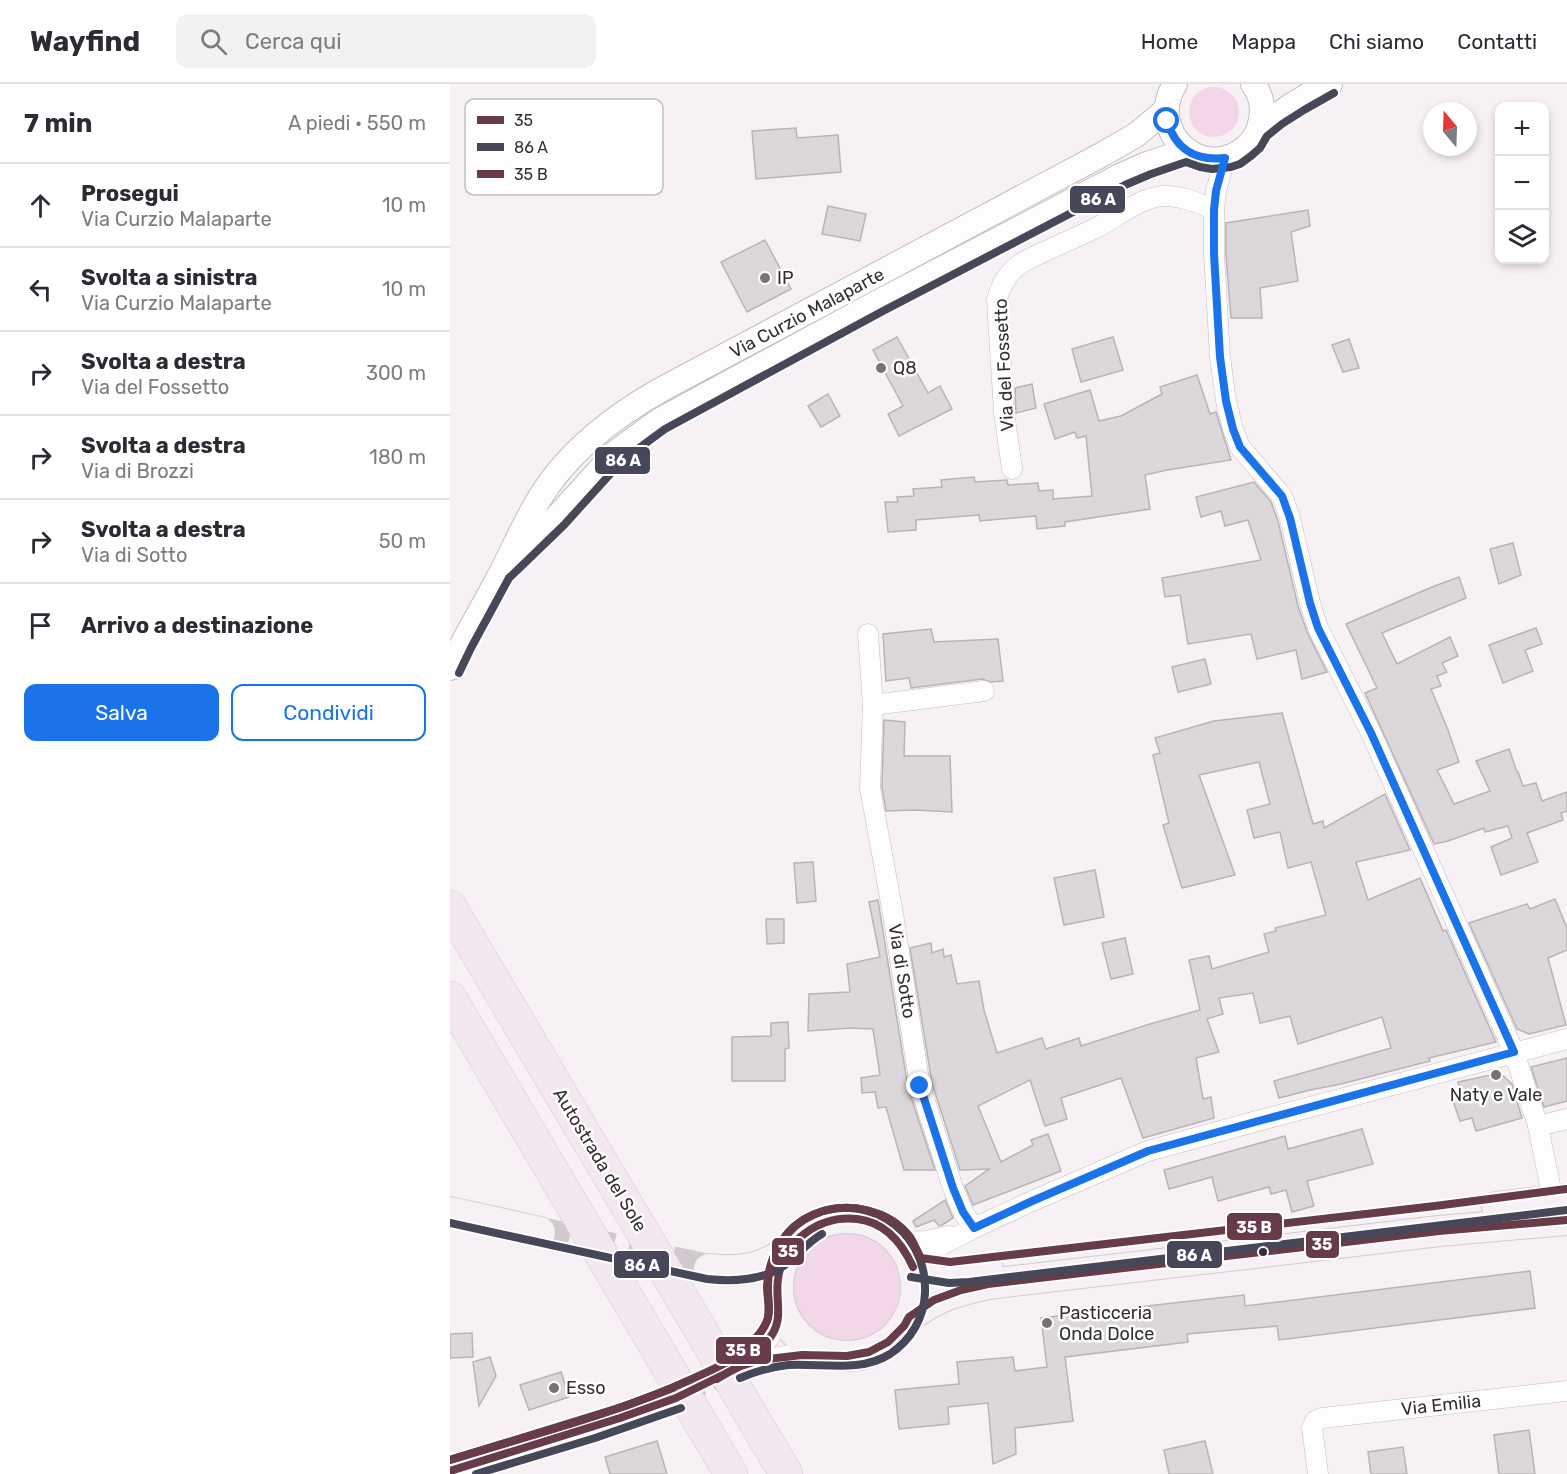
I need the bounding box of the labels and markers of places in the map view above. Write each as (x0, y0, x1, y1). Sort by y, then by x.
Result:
place label: IP (777, 267, 793, 289)
marker: IP (758, 271, 772, 285)
place label: Q8 (893, 357, 917, 379)
marker: Q8 (874, 361, 888, 375)
marker: Naty e Vale (1489, 1068, 1503, 1082)
place label: Naty e Vale (1450, 1084, 1542, 1106)
unlabelled marker (1257, 1246, 1269, 1258)
place label: Pasticceria Onda Dolce (1059, 1302, 1154, 1345)
marker: Pasticceria Onda Dolce (1040, 1316, 1054, 1330)
place label: Esso (566, 1377, 606, 1399)
marker: Esso (547, 1381, 561, 1395)

